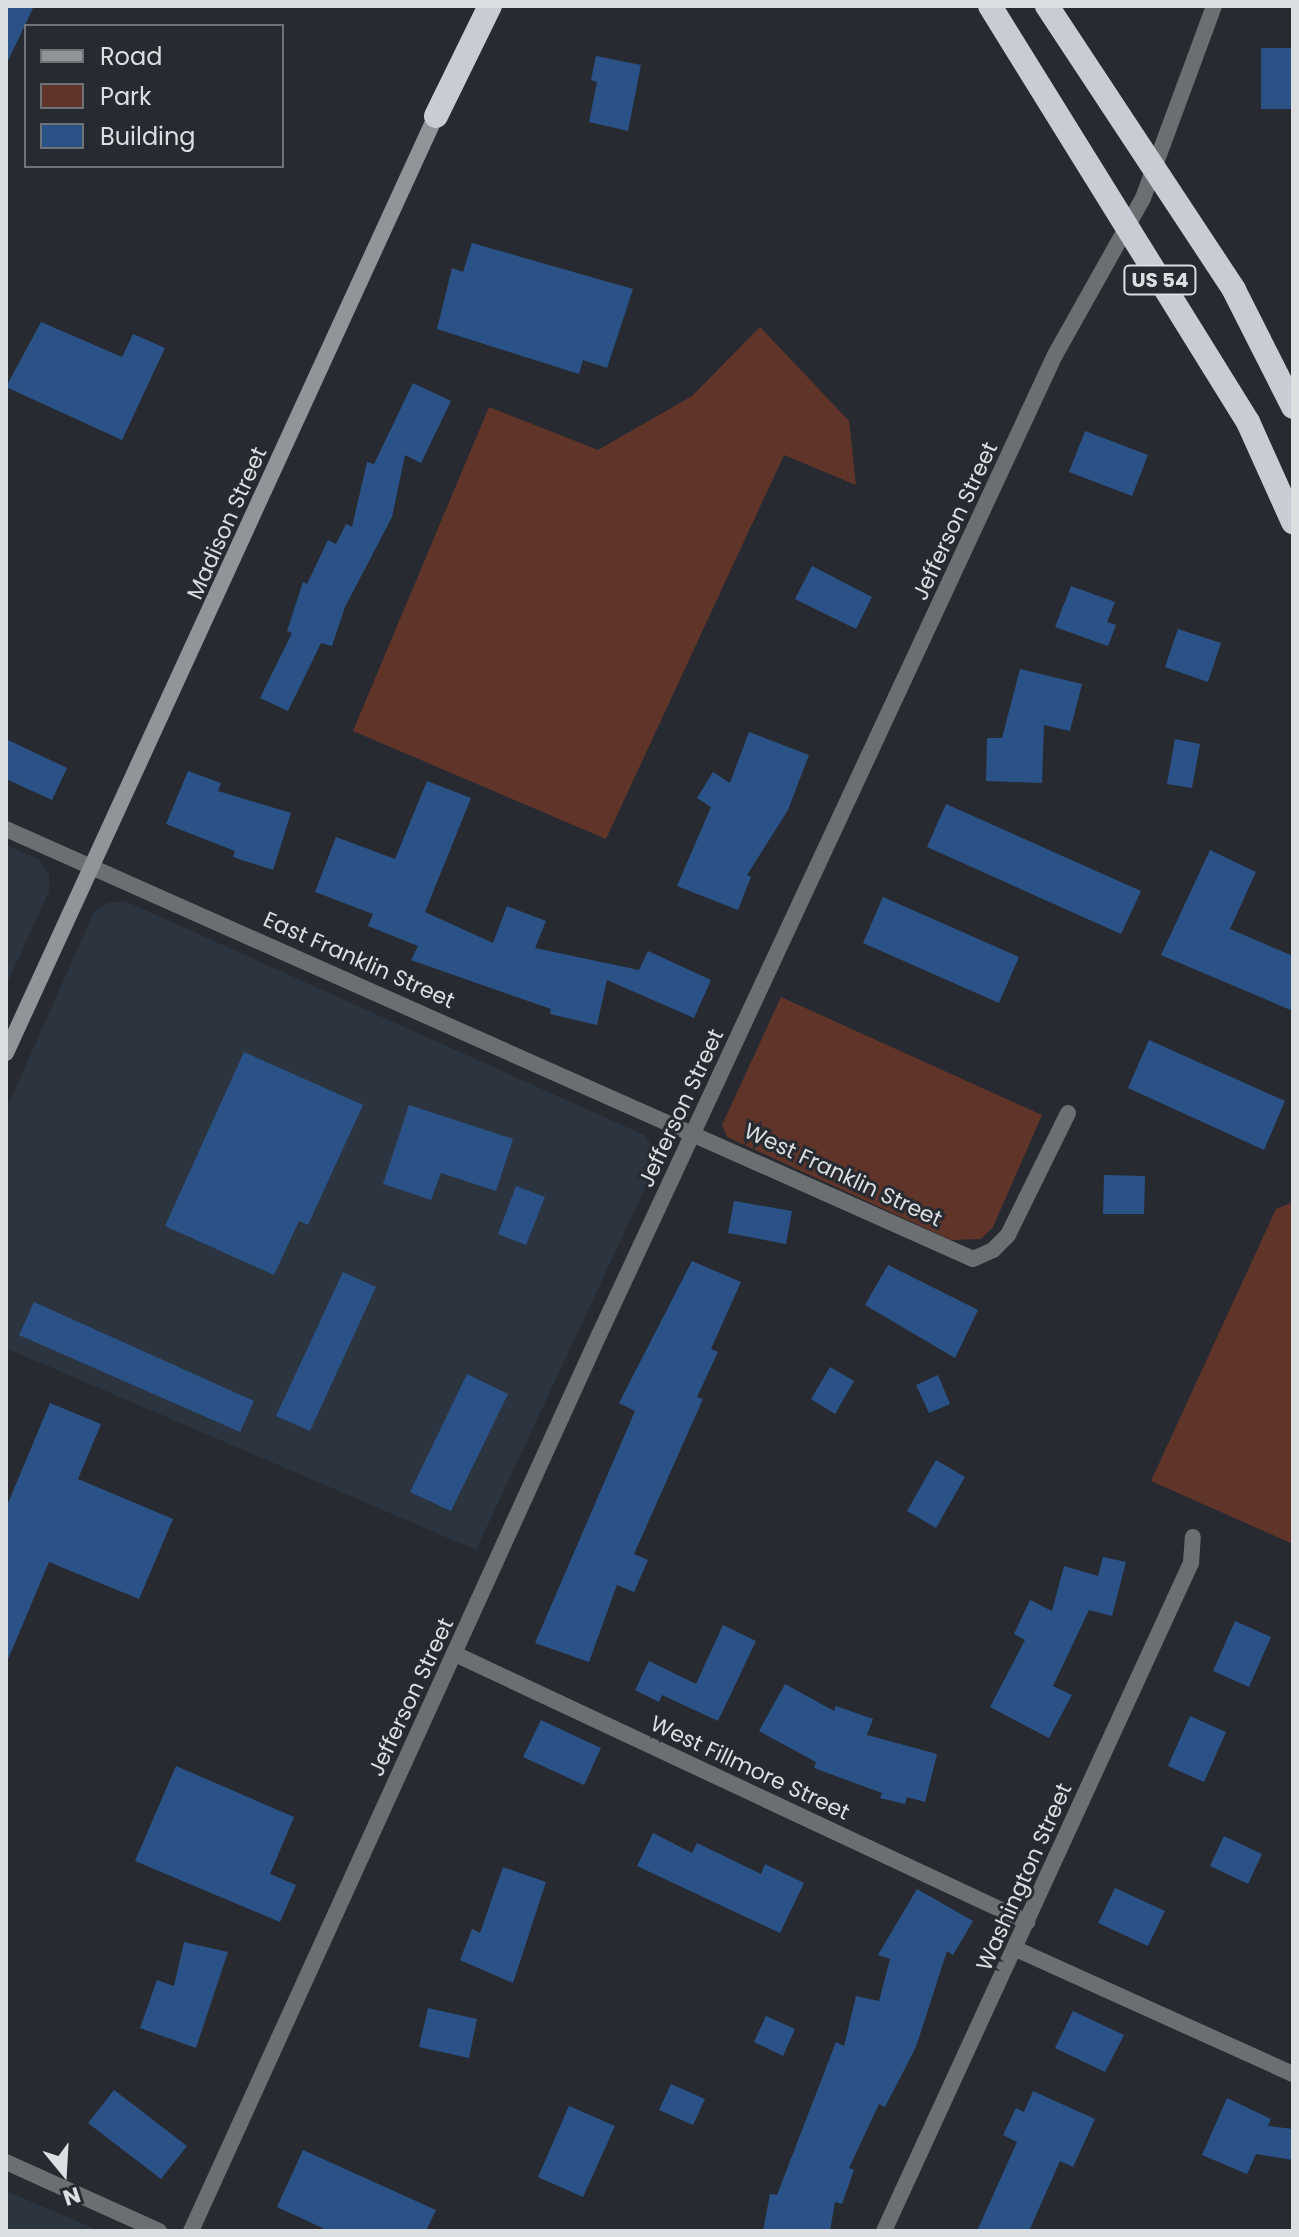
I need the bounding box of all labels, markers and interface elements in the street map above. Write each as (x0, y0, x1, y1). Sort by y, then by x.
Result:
legend (24, 24, 284, 168)
text: Road (100, 40, 162, 73)
text: Park (100, 80, 151, 113)
text: Building (100, 120, 196, 153)
road number: US 54 (1122, 264, 1198, 296)
street label: Jefferson Street (907, 438, 1003, 604)
street label: Madison Street (182, 443, 272, 603)
street label: East Franklin Street (259, 906, 459, 1014)
street label: Jefferson Street (633, 1025, 729, 1191)
street label: West Franklin Street (740, 1118, 946, 1232)
street label: Jefferson Street (363, 1614, 459, 1780)
street label: West Fillmore Street (646, 1710, 854, 1826)
street label: Washington Street (971, 1779, 1077, 1975)
north arrow (24, 2133, 104, 2213)
text: N (59, 2179, 84, 2214)

